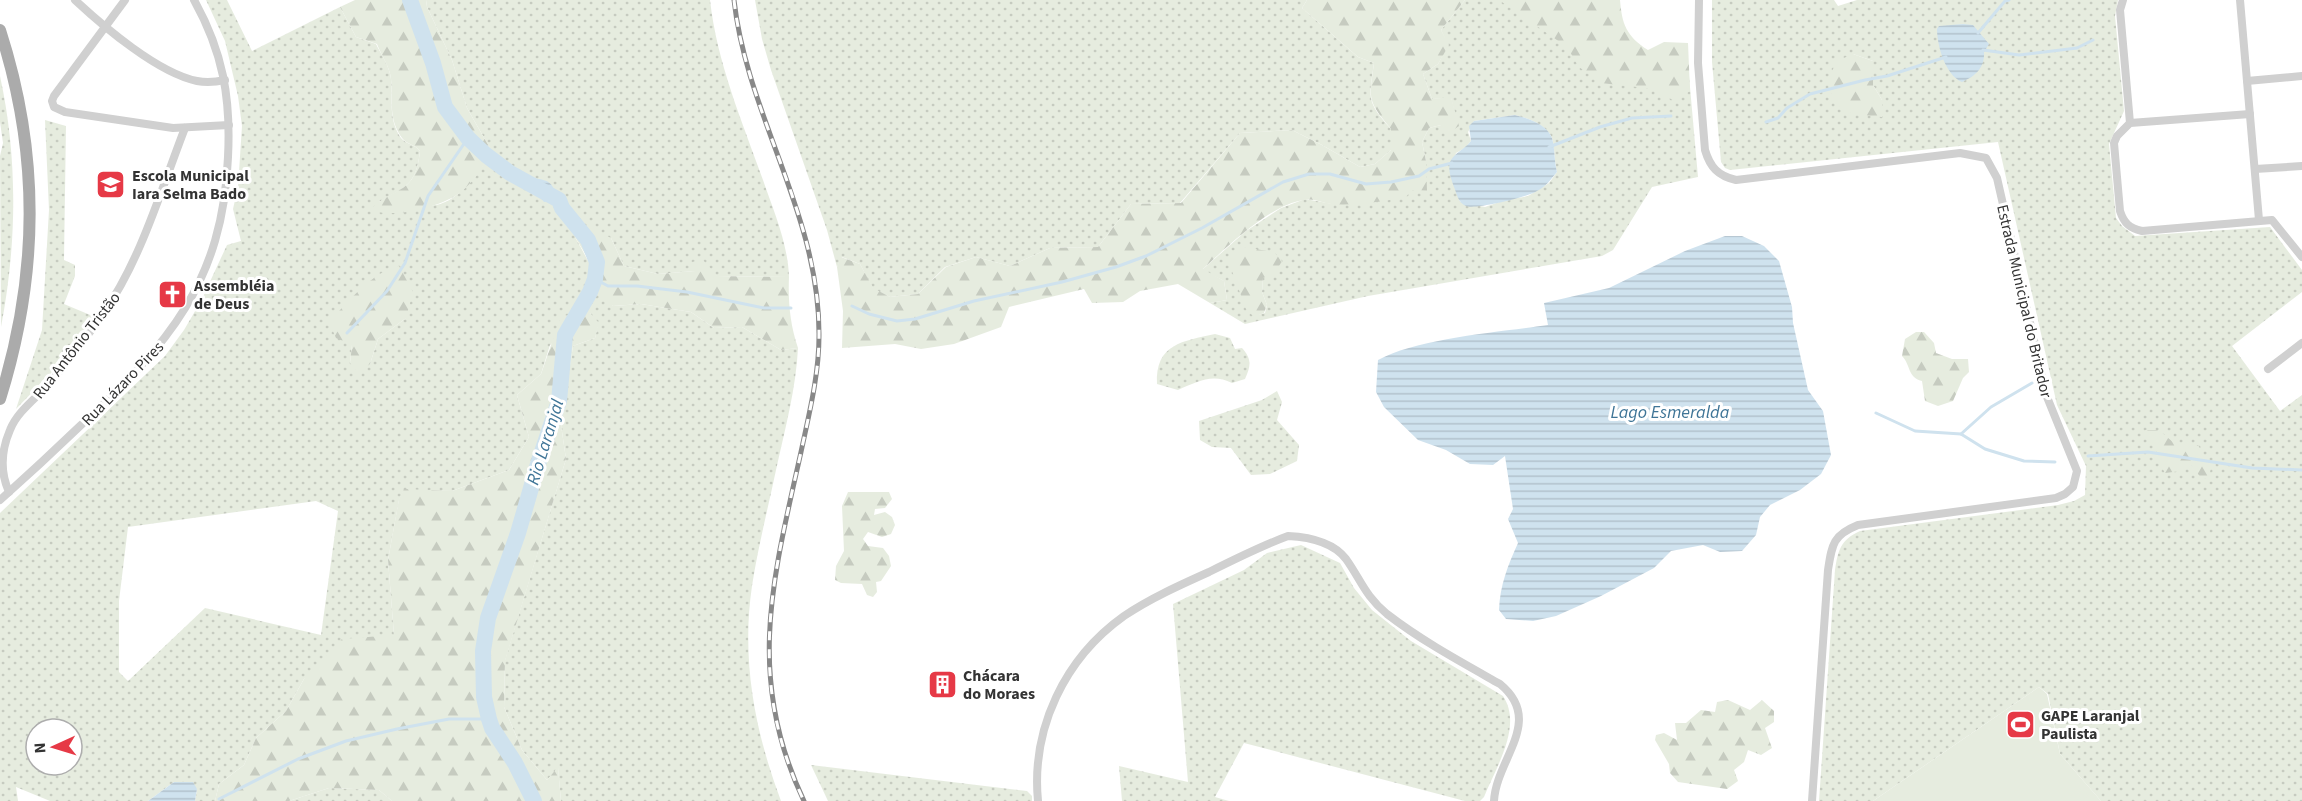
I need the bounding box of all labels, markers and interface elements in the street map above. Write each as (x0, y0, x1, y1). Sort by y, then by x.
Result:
place label: Escola Municipal Iara Selma Bado (132, 165, 249, 205)
school or university icon: Escola Municipal Iara Selma Bado (95, 168, 127, 200)
street label: Estrada Municipal do Britador (1991, 202, 2057, 400)
place label: Assembléia de Deus (193, 275, 274, 315)
church icon: Assembléia de Deus (157, 278, 189, 310)
street label: Rua Antônio Tristão (28, 287, 126, 404)
street label: Rua Lázaro Pires (77, 336, 169, 431)
water label: Rio Laranjal (521, 396, 570, 488)
water label: Lago Esmeralda (1611, 400, 1730, 425)
place label: Chácara do Moraes (963, 665, 1035, 705)
building icon: Chácara do Moraes (926, 668, 958, 700)
place label: GAPE Laranjal Paulista (2041, 705, 2140, 745)
sports icon: GAPE Laranjal Paulista (2004, 708, 2036, 740)
north arrow (24, 717, 84, 777)
text: N (29, 742, 51, 754)

